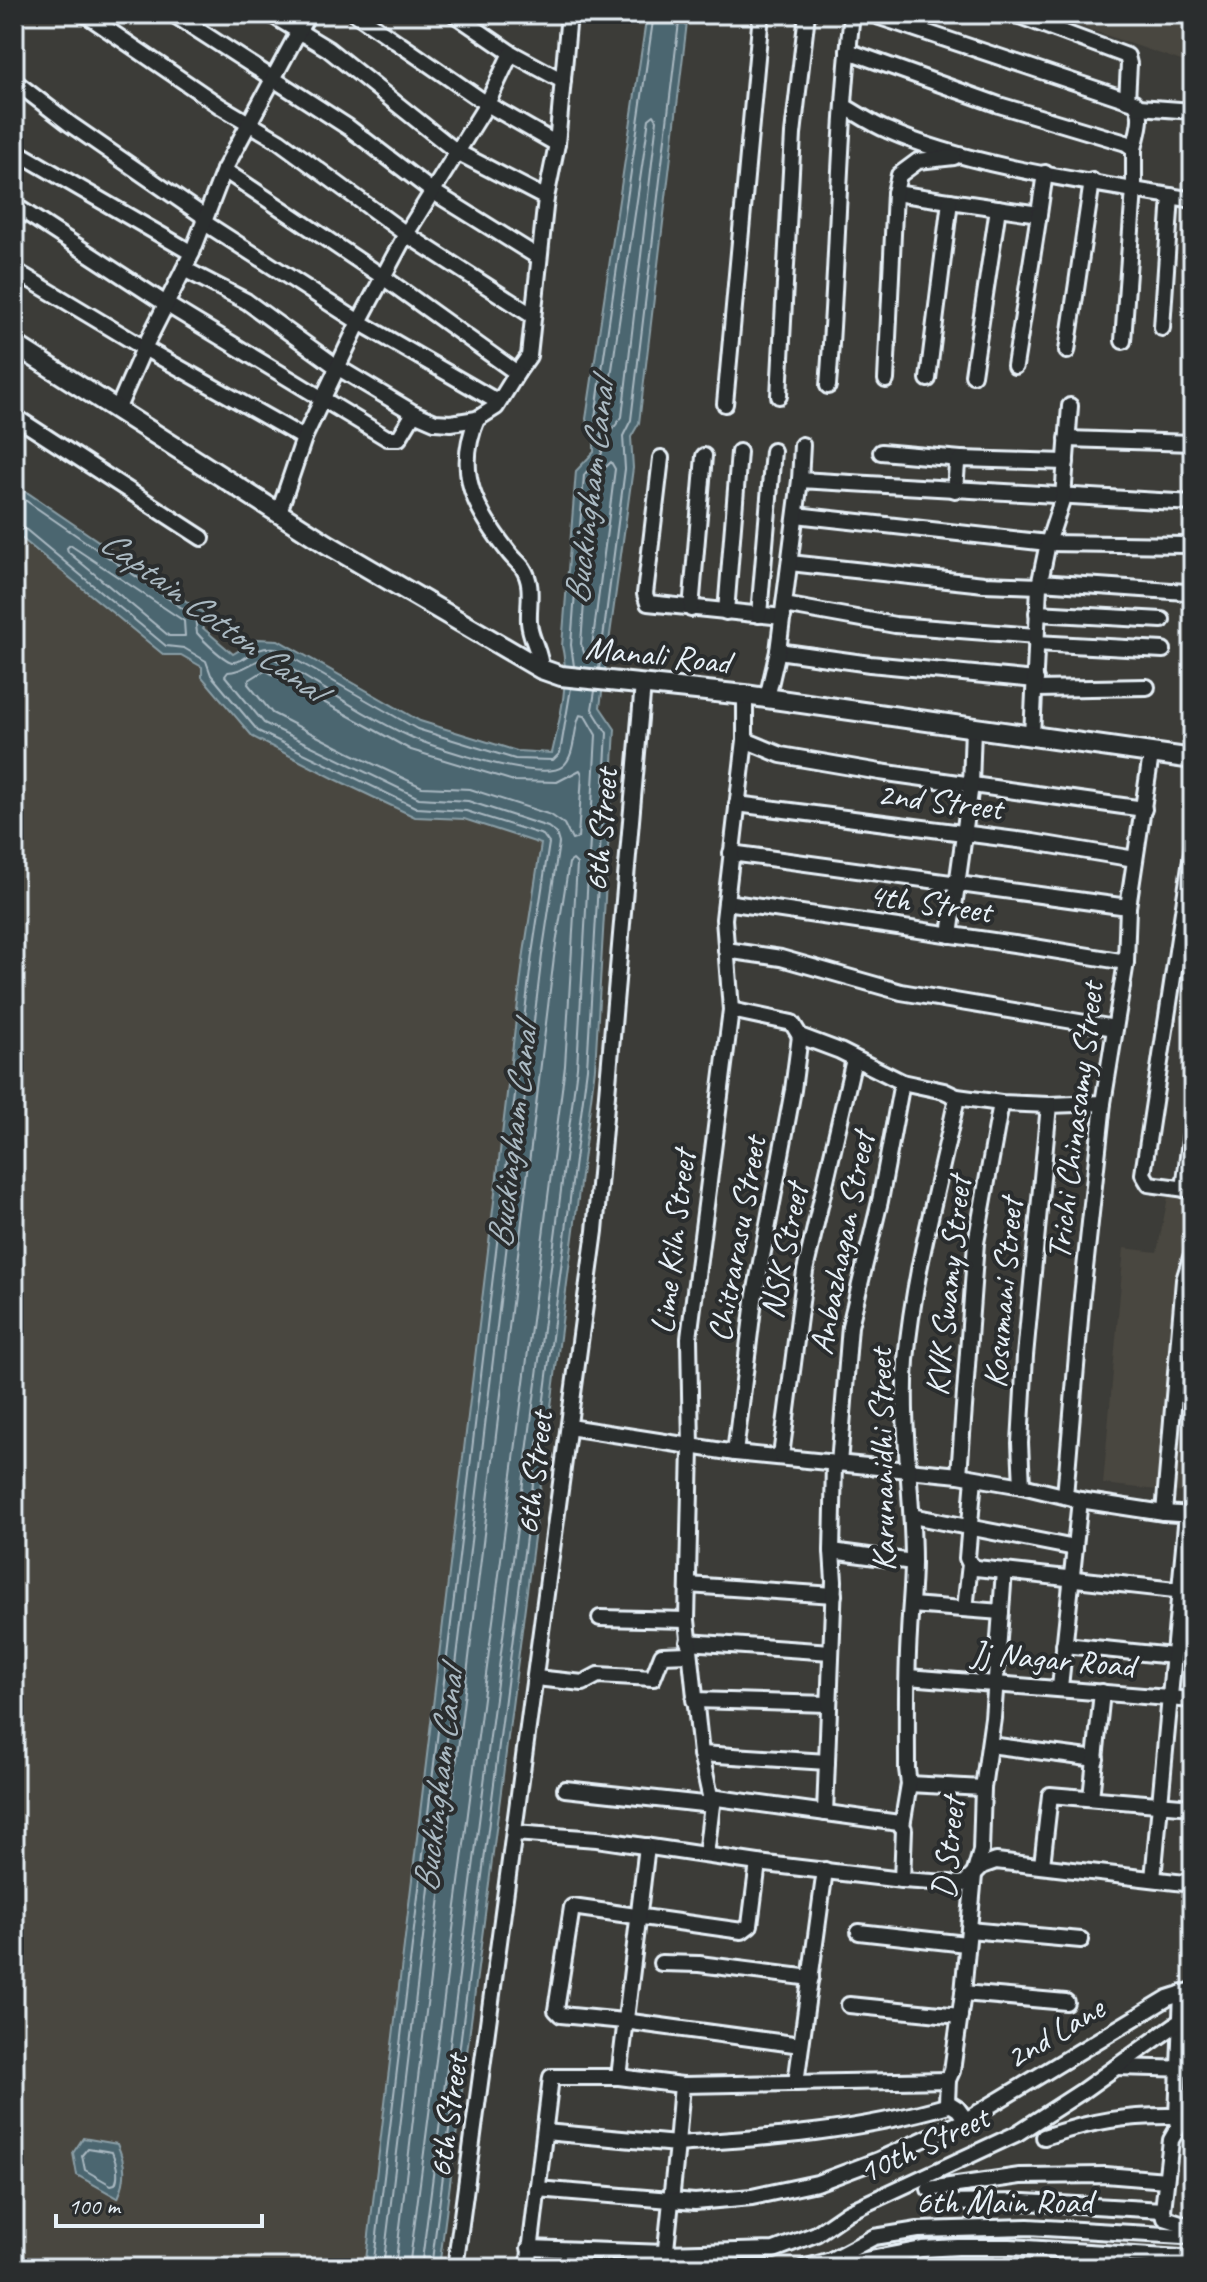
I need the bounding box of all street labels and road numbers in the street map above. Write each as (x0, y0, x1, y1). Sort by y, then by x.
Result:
street label: Manali Road (583, 626, 737, 684)
street label: 6th Street (574, 763, 628, 893)
street label: 2nd Street (875, 772, 1009, 830)
street label: 4th Street (866, 873, 998, 933)
street label: Trichi Chinasamy Street (1036, 976, 1113, 1262)
street label: Anbazhagan Street (799, 1124, 885, 1358)
street label: Chitrarasu Street (697, 1130, 776, 1345)
street label: Lime Kiln Street (640, 1143, 706, 1336)
street label: KVK Swamy Street (915, 1170, 981, 1398)
street label: NSK Street (749, 1176, 818, 1322)
street label: Kosumani Street (973, 1192, 1033, 1390)
street label: Karunanidhi Street (858, 1344, 905, 1572)
street label: 6th Street (505, 1405, 563, 1537)
street label: Jj Nagar Road (968, 1630, 1141, 1687)
street label: D Street (921, 1791, 975, 1901)
street label: 2nd Lane (997, 1985, 1113, 2079)
street label: 6th Street (418, 2048, 478, 2180)
street label: 10th Street (851, 2094, 999, 2193)
street label: 6th Main Road (916, 2180, 1097, 2223)

